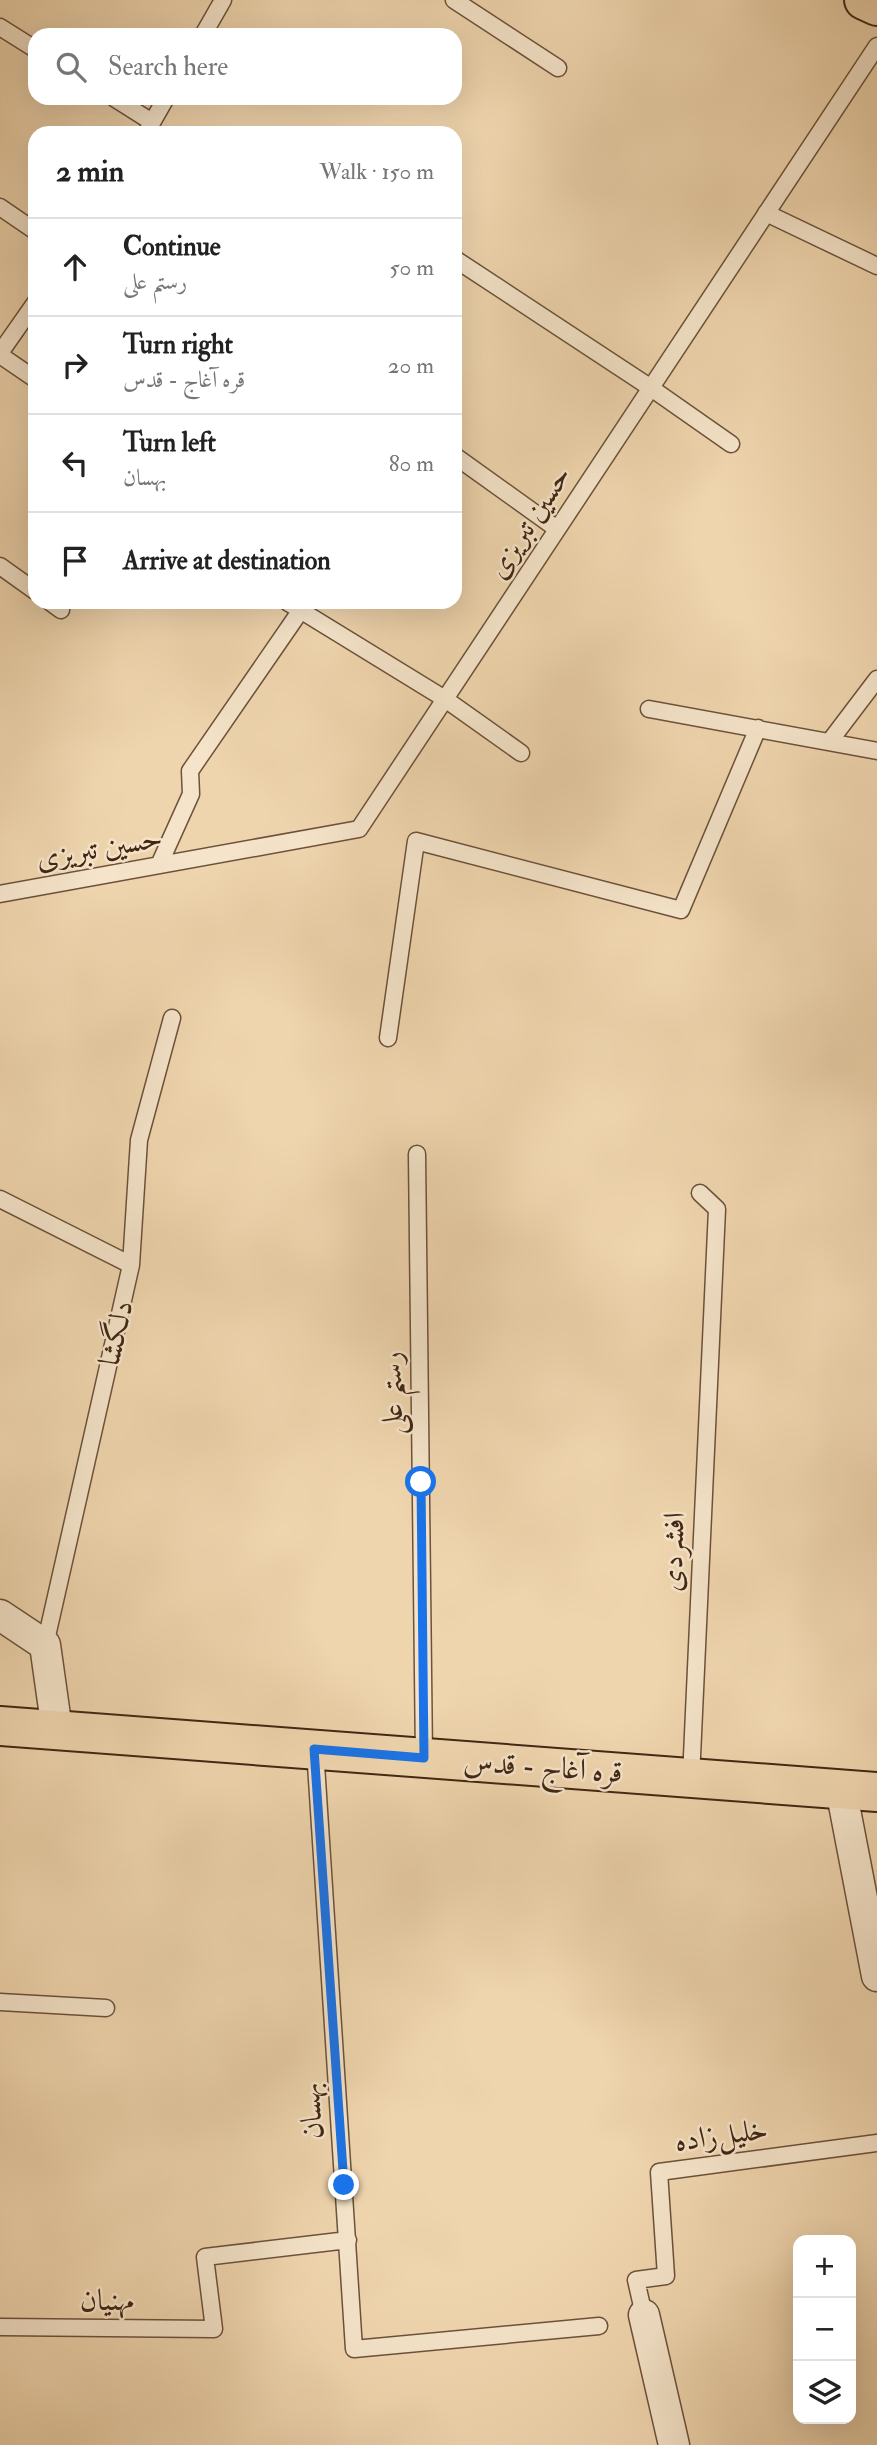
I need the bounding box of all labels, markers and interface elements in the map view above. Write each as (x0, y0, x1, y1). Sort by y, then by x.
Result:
search box (28, 28, 462, 105)
icon: search (52, 48, 90, 86)
text: Search here (108, 51, 228, 83)
text: 2 min (56, 153, 124, 190)
text: Walk · 150 m (320, 157, 434, 186)
text: Continue (123, 231, 221, 263)
icon: ahead (56, 248, 94, 286)
text: 50 m (390, 253, 434, 282)
text: رستم علی (123, 267, 187, 296)
text: Turn right (123, 329, 233, 361)
icon: right (56, 346, 94, 384)
text: 20 m (388, 351, 434, 380)
text: قره آغاج - قدس (123, 365, 245, 394)
text: Turn left (123, 427, 216, 459)
icon: left (56, 444, 94, 482)
text: 80 m (389, 449, 434, 478)
street label: حسین تبریزی (479, 458, 579, 586)
text: بهسان (123, 463, 167, 492)
icon: arrive (56, 542, 94, 580)
text: Arrive at destination (123, 545, 331, 577)
street label: حسین تبریزی (33, 819, 165, 877)
street label: دلگشا (90, 1297, 141, 1369)
street label: رستم علی (373, 1351, 421, 1435)
route start (405, 1466, 436, 1497)
street label: افشردی (653, 1511, 694, 1593)
street label: قره آغاج - قدس (462, 1743, 624, 1798)
street label: بهسان (291, 2081, 331, 2141)
street label: خلیل‌زاده (672, 2110, 770, 2162)
route end (328, 2169, 359, 2200)
map controls (793, 2235, 856, 2424)
button: + (793, 2235, 856, 2298)
street label: مهنیان (80, 2282, 134, 2319)
button: − (793, 2298, 856, 2361)
button: layers (793, 2361, 856, 2424)

